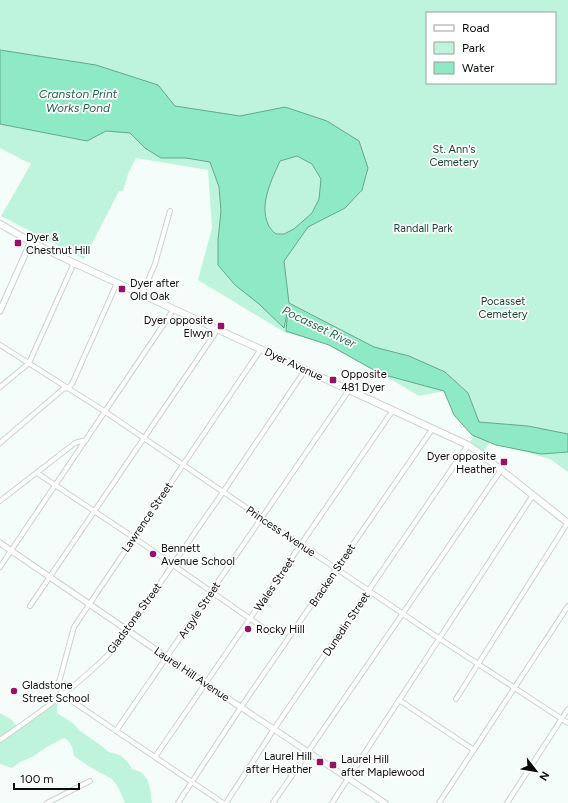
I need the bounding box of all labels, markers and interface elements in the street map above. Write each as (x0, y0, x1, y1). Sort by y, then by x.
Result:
legend (426, 12, 556, 84)
text: Road (462, 21, 490, 35)
text: Park (462, 41, 485, 55)
text: Water (462, 61, 494, 75)
water label: Cranston Print Works Pond (39, 87, 118, 115)
park label: St. Ann's Cemetery (430, 143, 479, 169)
park label: Randall Park (393, 222, 453, 235)
place label: Dyer & Chestnut Hill (26, 231, 90, 257)
marker: Dyer & Chestnut Hill (13, 238, 23, 248)
place label: Dyer after Old Oak (130, 277, 179, 303)
marker: Dyer after Old Oak (117, 284, 127, 294)
park label: Pocasset Cemetery (479, 295, 528, 321)
water label: Pocasset River (280, 303, 359, 351)
place label: Dyer opposite Elwyn (144, 314, 213, 340)
marker: Dyer opposite Elwyn (216, 321, 226, 331)
street label: Dyer Avenue (263, 345, 325, 384)
place label: Opposite 481 Dyer (341, 368, 387, 394)
marker: Opposite 481 Dyer (328, 375, 338, 385)
place label: Dyer opposite Heather (427, 450, 496, 476)
marker: Dyer opposite Heather (499, 457, 509, 467)
street label: Lawrence Street (119, 480, 176, 555)
street label: Princess Avenue (244, 503, 318, 559)
street label: Bracken Street (307, 541, 358, 609)
place label: Bennett Avenue School (161, 542, 235, 568)
marker: Bennett Avenue School (148, 549, 158, 559)
street label: Wales Street (251, 555, 297, 614)
street label: Gladstone Street (104, 580, 164, 656)
street label: Argyle Street (176, 580, 223, 641)
street label: Dunedin Street (320, 590, 373, 659)
place label: Rocky Hill (256, 623, 305, 636)
marker: Rocky Hill (243, 624, 253, 634)
street label: Laurel Hill Avenue (152, 644, 232, 704)
place label: Gladstone Street School (22, 679, 90, 705)
marker: Gladstone Street School (9, 686, 19, 696)
place label: Laurel Hill after Heather (246, 750, 312, 776)
north arrow (516, 751, 556, 791)
place label: Laurel Hill after Maplewood (341, 753, 425, 779)
marker: Laurel Hill after Heather (315, 757, 325, 767)
marker: Laurel Hill after Maplewood (328, 760, 338, 770)
scale bar (14, 765, 79, 791)
text: N (536, 769, 552, 783)
text: 100 m (20, 772, 54, 786)

